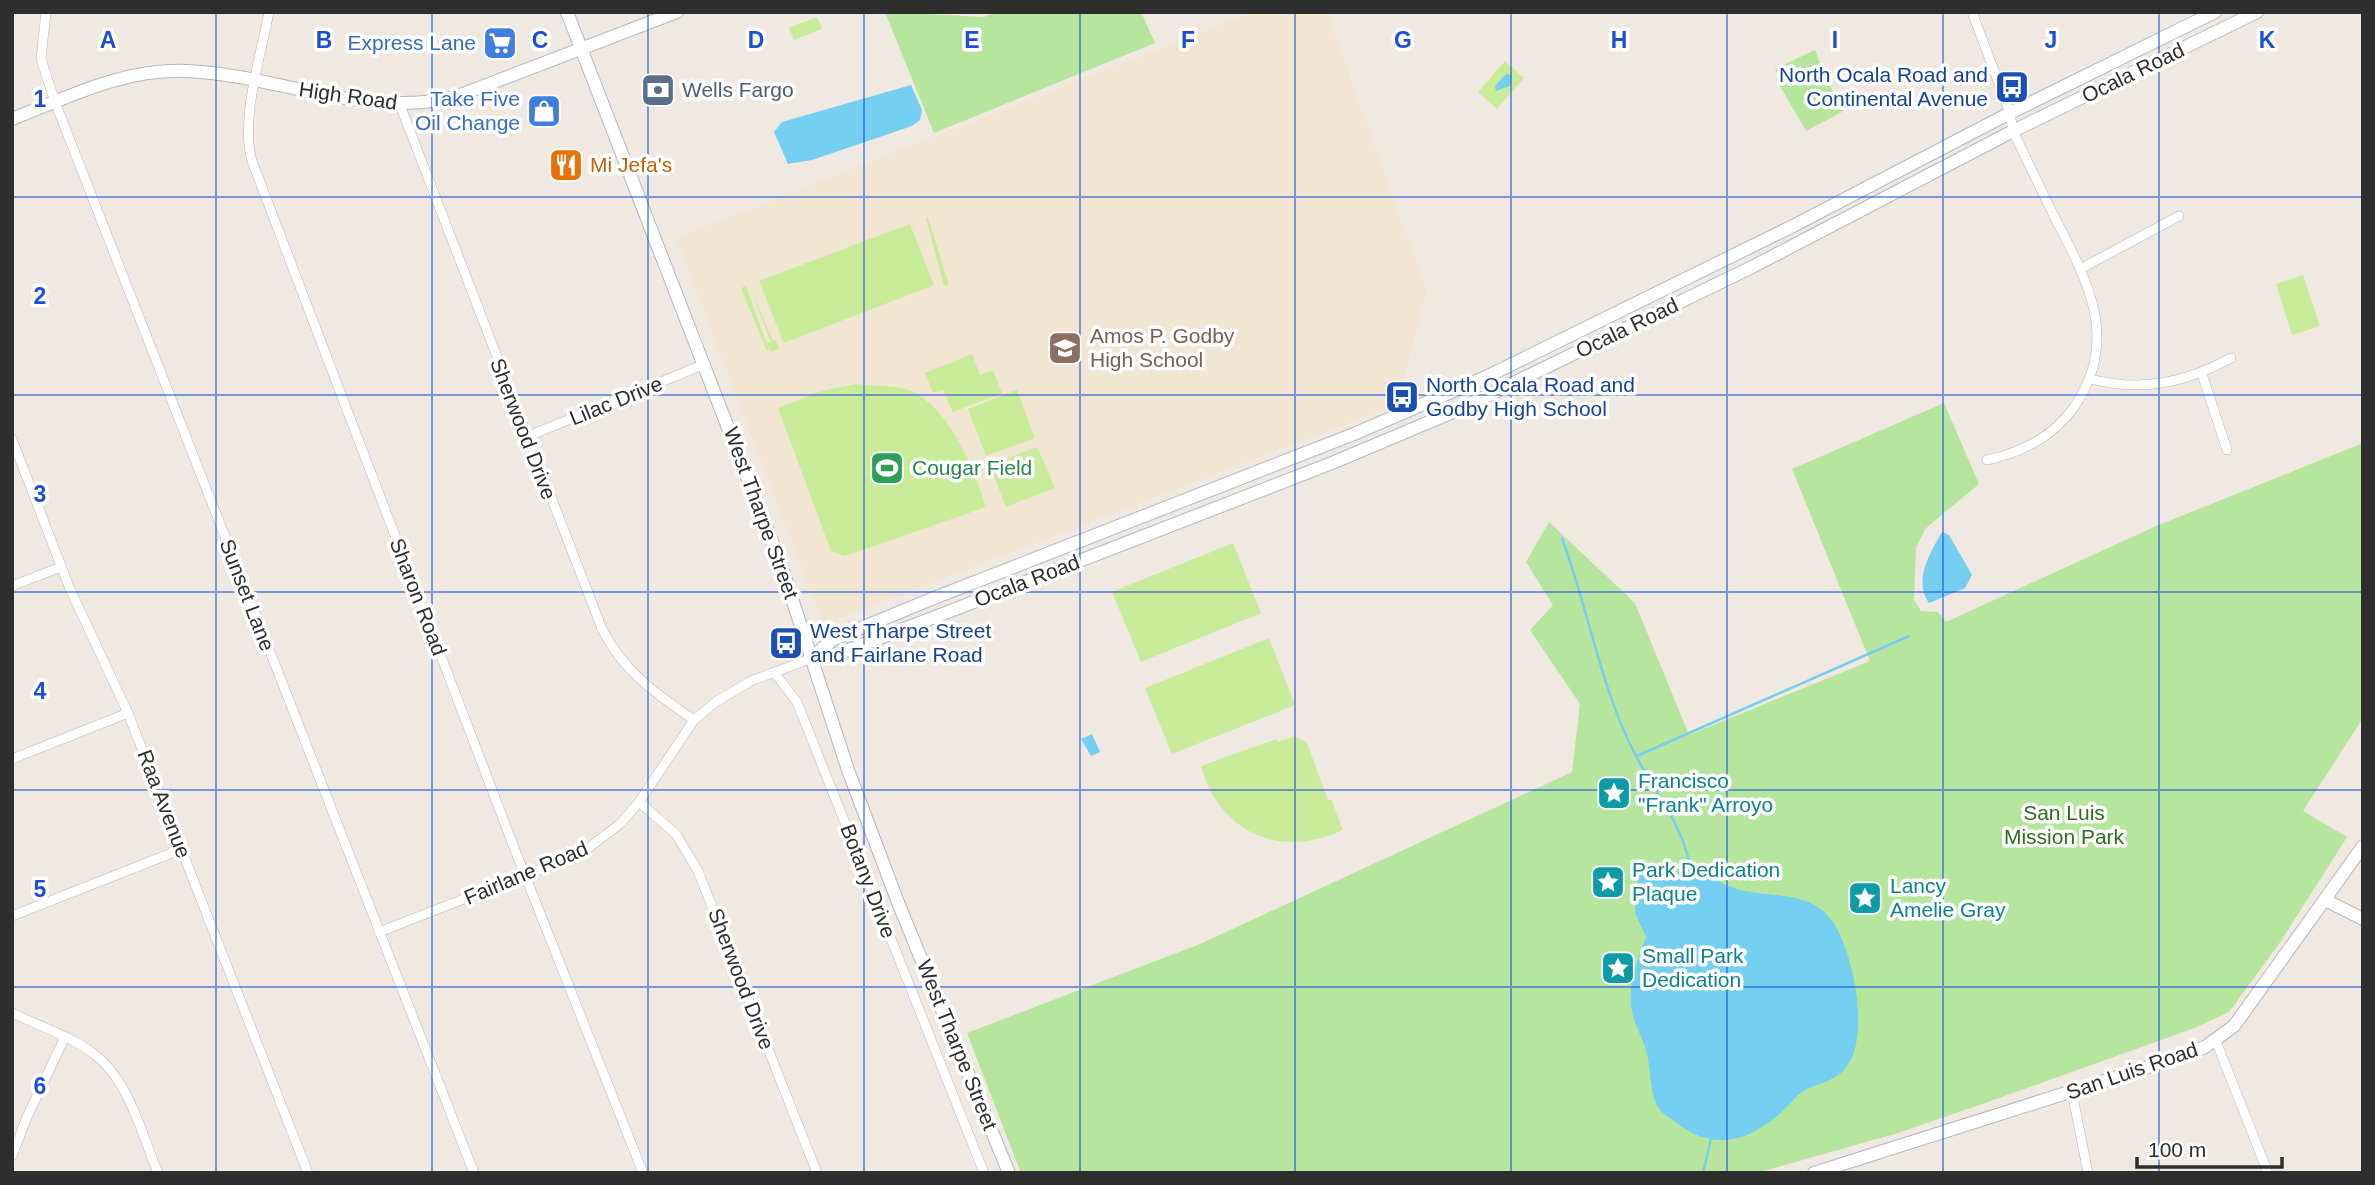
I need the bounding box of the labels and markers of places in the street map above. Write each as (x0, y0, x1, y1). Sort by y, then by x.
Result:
supermarket icon: Express Lane (481, 24, 519, 62)
place label: Express Lane (348, 31, 476, 54)
place label: North Ocala Road and Continental Avenue (1779, 63, 1988, 110)
bus stop icon: North Ocala Road and Continental Avenue (1993, 68, 2031, 106)
bank icon: Wells Fargo (639, 71, 677, 109)
place label: Wells Fargo (682, 78, 794, 101)
place label: Take Five Oil Change (415, 87, 520, 134)
shop icon: Take Five Oil Change (525, 92, 563, 130)
restaurant icon: Mi Jefa's (547, 146, 585, 184)
place label: Mi Jefa's (590, 153, 672, 176)
place label: Amos P. Godby High School (1090, 324, 1235, 371)
school or university icon: Amos P. Godby High School (1046, 329, 1084, 367)
place label: North Ocala Road and Godby High School (1426, 373, 1635, 420)
bus stop icon: North Ocala Road and Godby High School (1383, 378, 1421, 416)
sports icon: Cougar Field (868, 449, 906, 487)
place label: Cougar Field (912, 456, 1032, 479)
place label: West Tharpe Street and Fairlane Road (810, 619, 991, 666)
bus stop icon: West Tharpe Street and Fairlane Road (767, 624, 805, 662)
place label: Francisco "Frank" Arroyo (1638, 769, 1773, 816)
place icon: Francisco "Frank" Arroyo (1595, 774, 1633, 812)
place label: Park Dedication Plaque (1632, 858, 1780, 905)
place icon: Park Dedication Plaque (1589, 863, 1627, 901)
place label: Lancy Amelie Gray (1890, 874, 2006, 921)
place icon: Lancy Amelie Gray (1846, 879, 1884, 917)
place label: Small Park Dedication (1642, 944, 1744, 991)
place icon: Small Park Dedication (1599, 949, 1637, 987)

